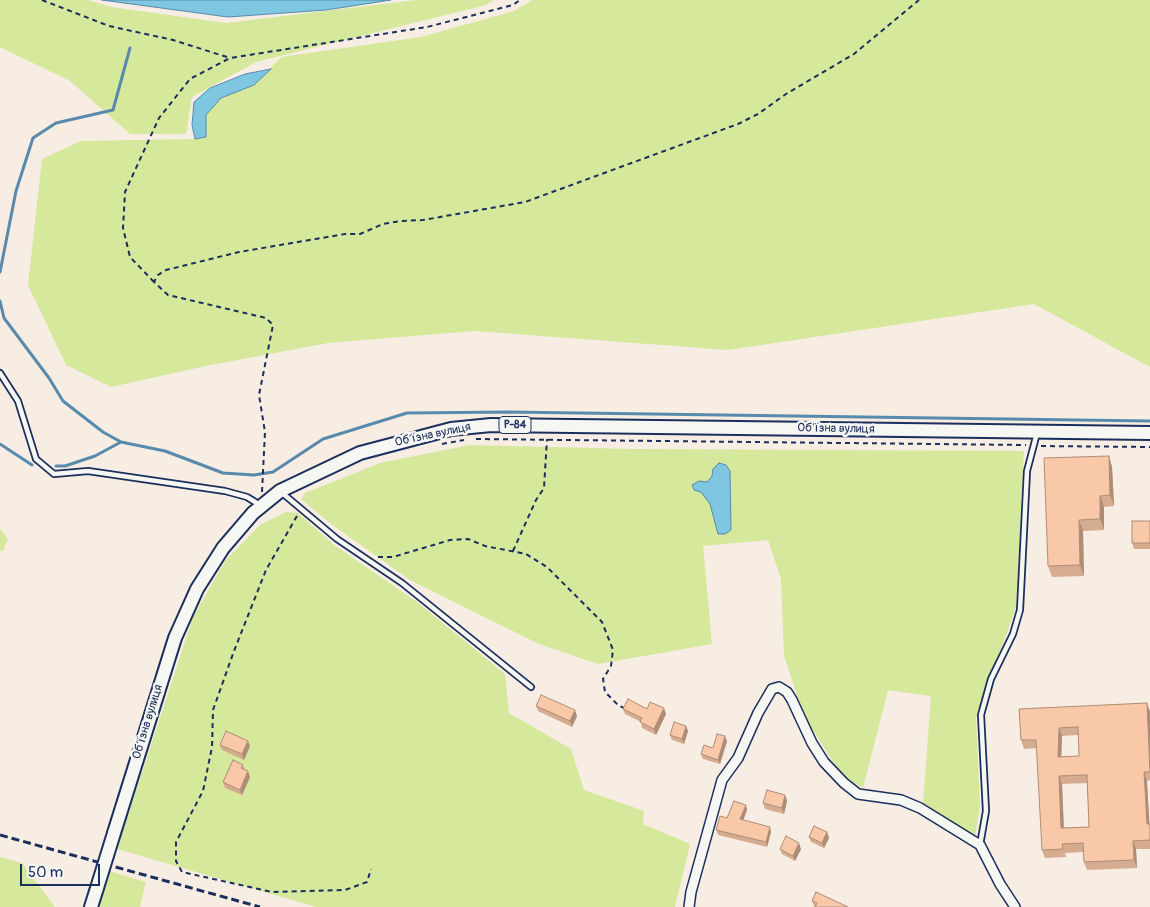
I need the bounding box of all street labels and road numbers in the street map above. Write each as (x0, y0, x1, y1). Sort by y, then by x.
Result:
road number: Р-84 (499, 416, 531, 434)
street label: Обʼїзна вулиця (394, 420, 472, 450)
street label: Обʼїзна вулиця (797, 421, 875, 437)
street label: Обʼїзна вулиця (130, 683, 166, 761)

